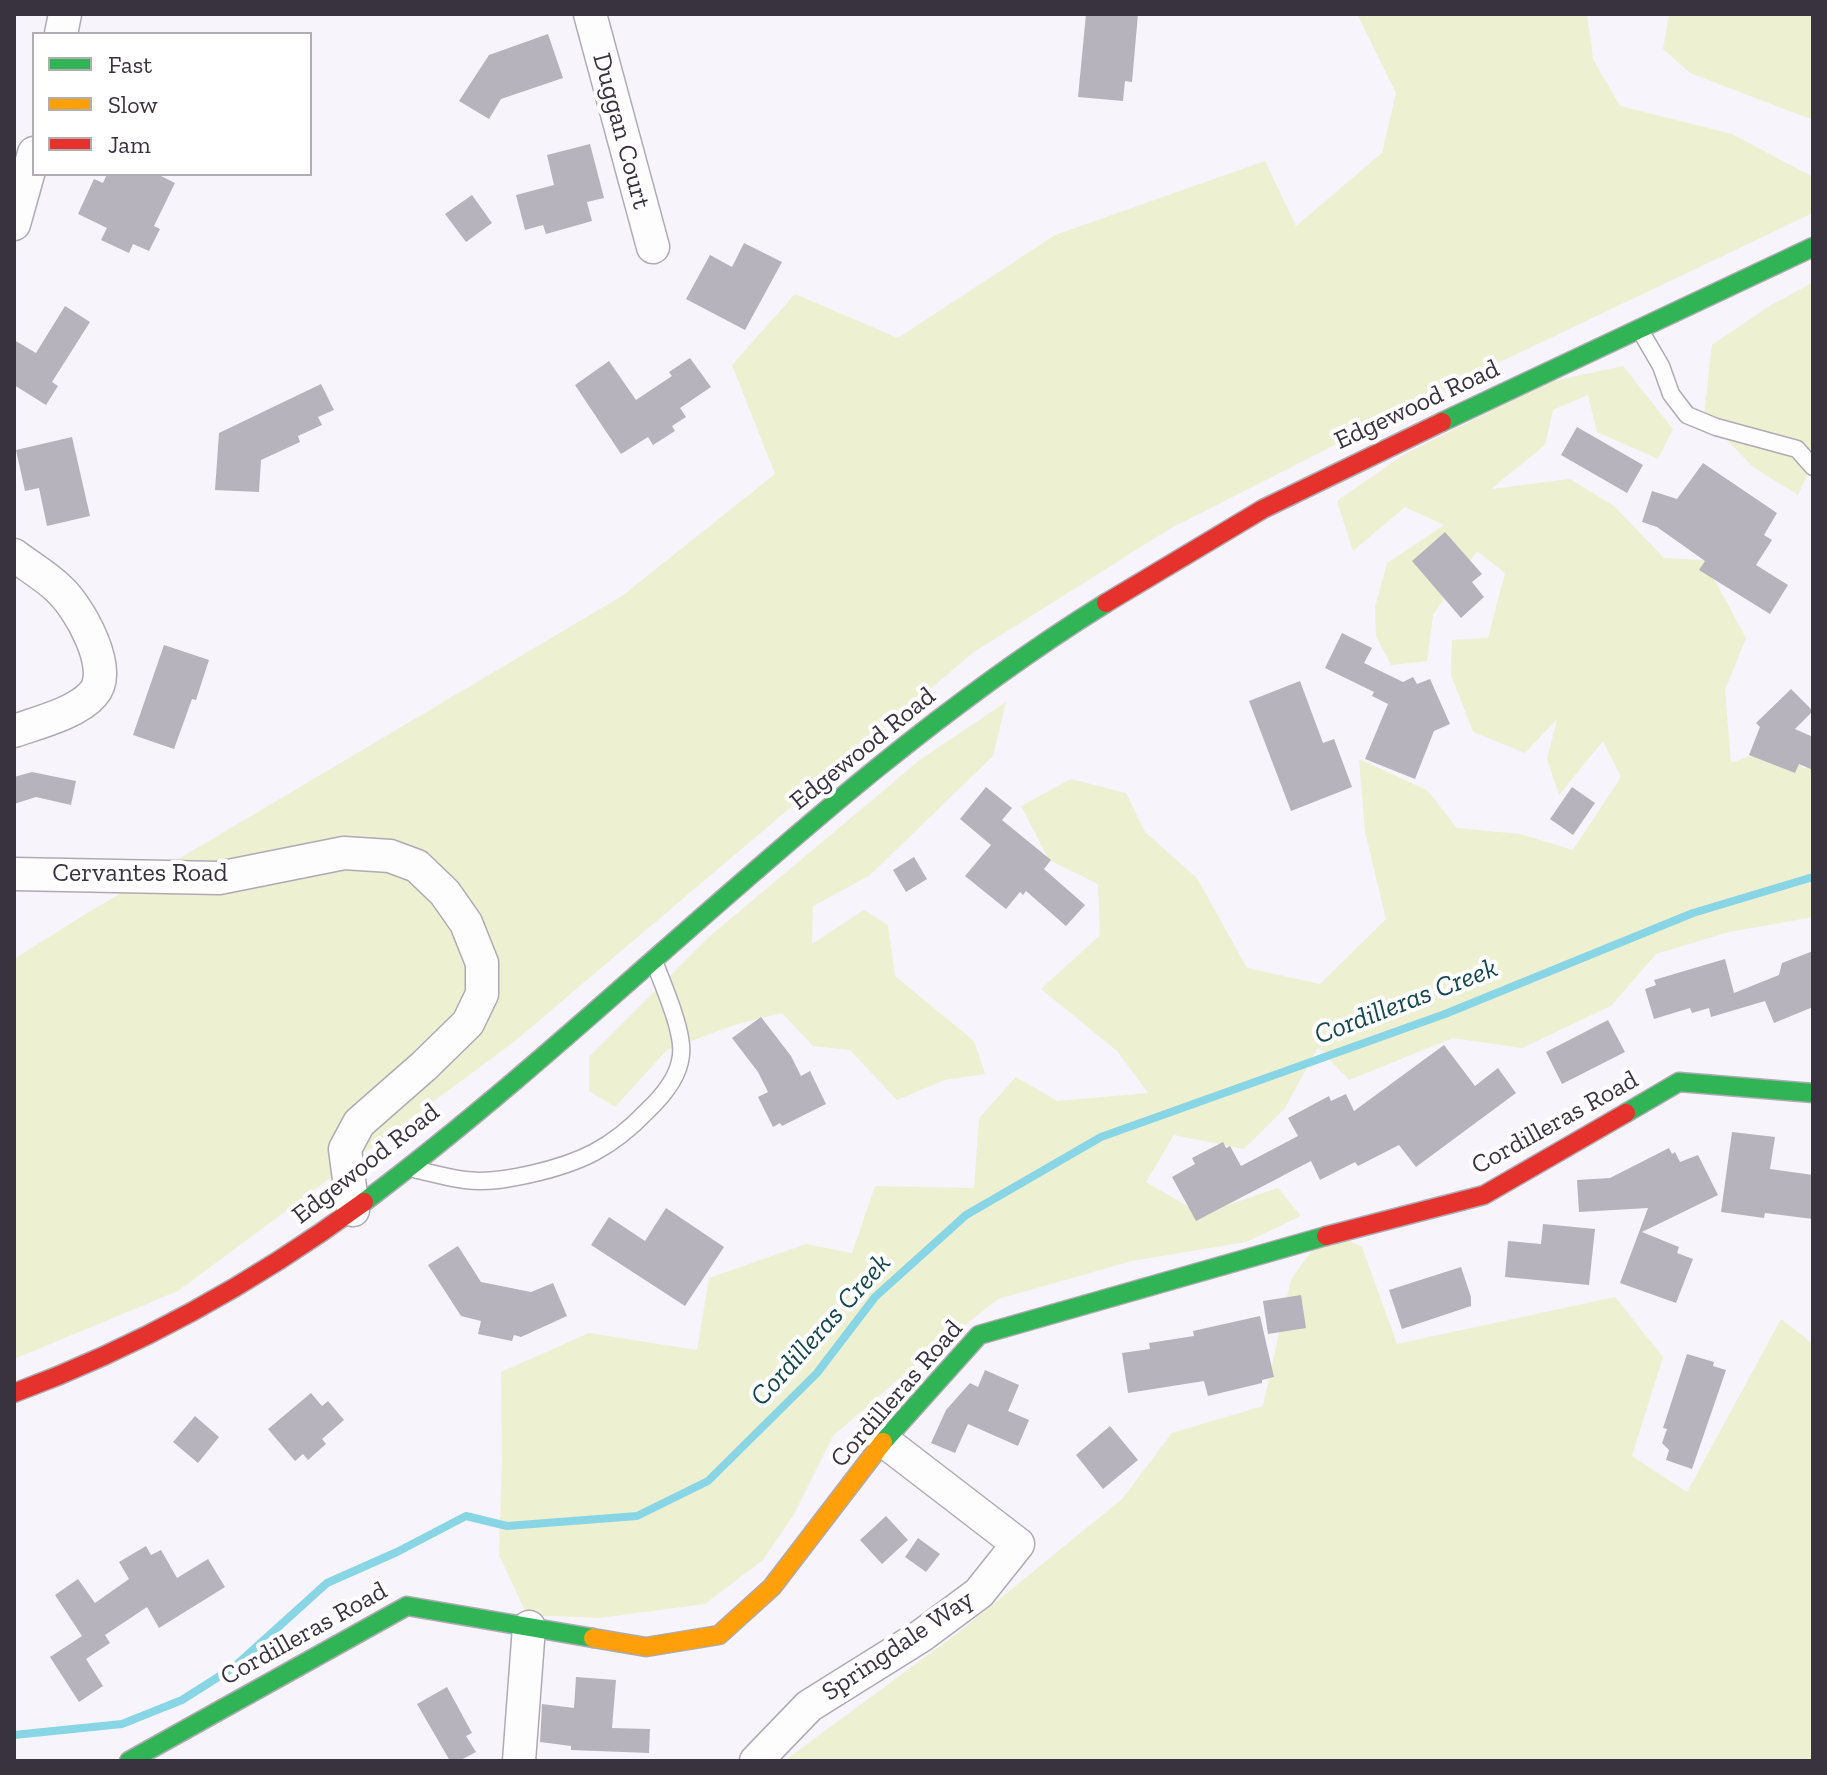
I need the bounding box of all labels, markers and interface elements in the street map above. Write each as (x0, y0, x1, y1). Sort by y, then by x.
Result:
legend (32, 32, 312, 176)
text: Fast (108, 50, 152, 79)
street label: Duggan Court (585, 50, 657, 212)
text: Slow (108, 90, 158, 119)
text: Jam (108, 130, 151, 159)
street label: Edgewood Road (1330, 353, 1504, 457)
street label: Edgewood Road (784, 681, 942, 817)
street label: Cervantes Road (52, 858, 228, 890)
water label: Cordilleras Creek (1310, 952, 1502, 1052)
street label: Cordilleras Road (1466, 1064, 1644, 1182)
street label: Edgewood Road (286, 1097, 446, 1231)
water label: Cordilleras Creek (744, 1247, 898, 1413)
street label: Cordilleras Road (824, 1314, 970, 1474)
street label: Cordilleras Road (215, 1575, 393, 1693)
street label: Springdale Way (816, 1584, 980, 1708)

